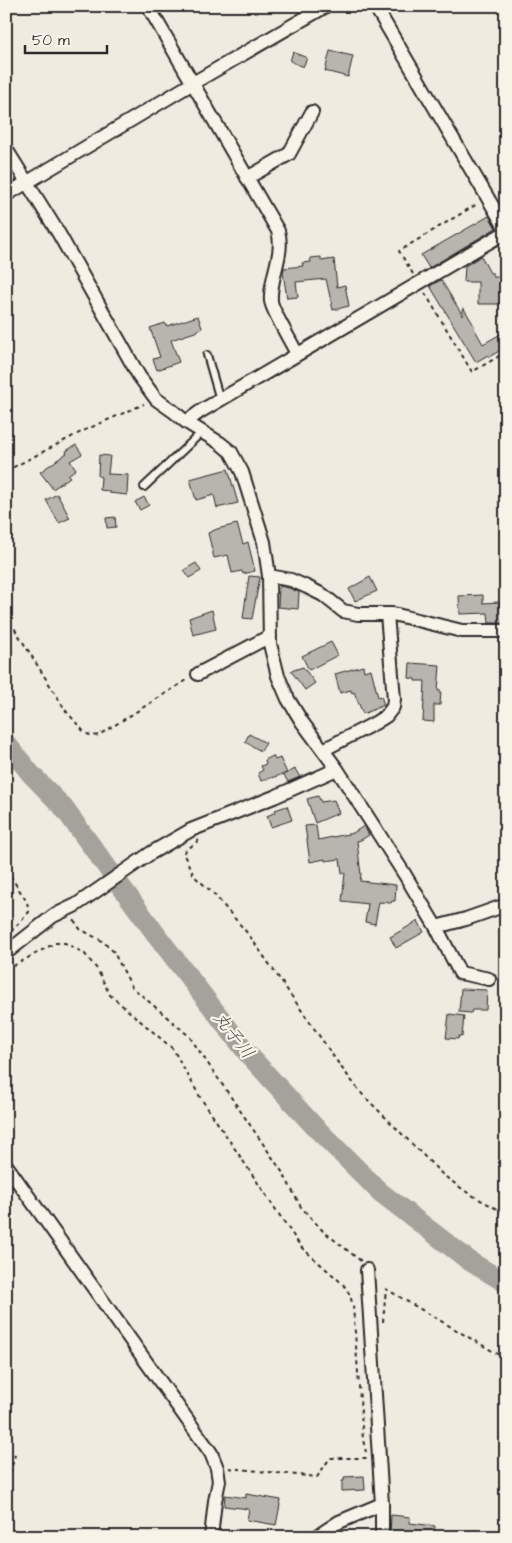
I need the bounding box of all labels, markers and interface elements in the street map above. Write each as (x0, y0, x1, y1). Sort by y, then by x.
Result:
scale bar (25, 22, 108, 54)
text: 50 m (32, 30, 70, 51)
water label: 丸子川 (207, 1006, 260, 1064)

